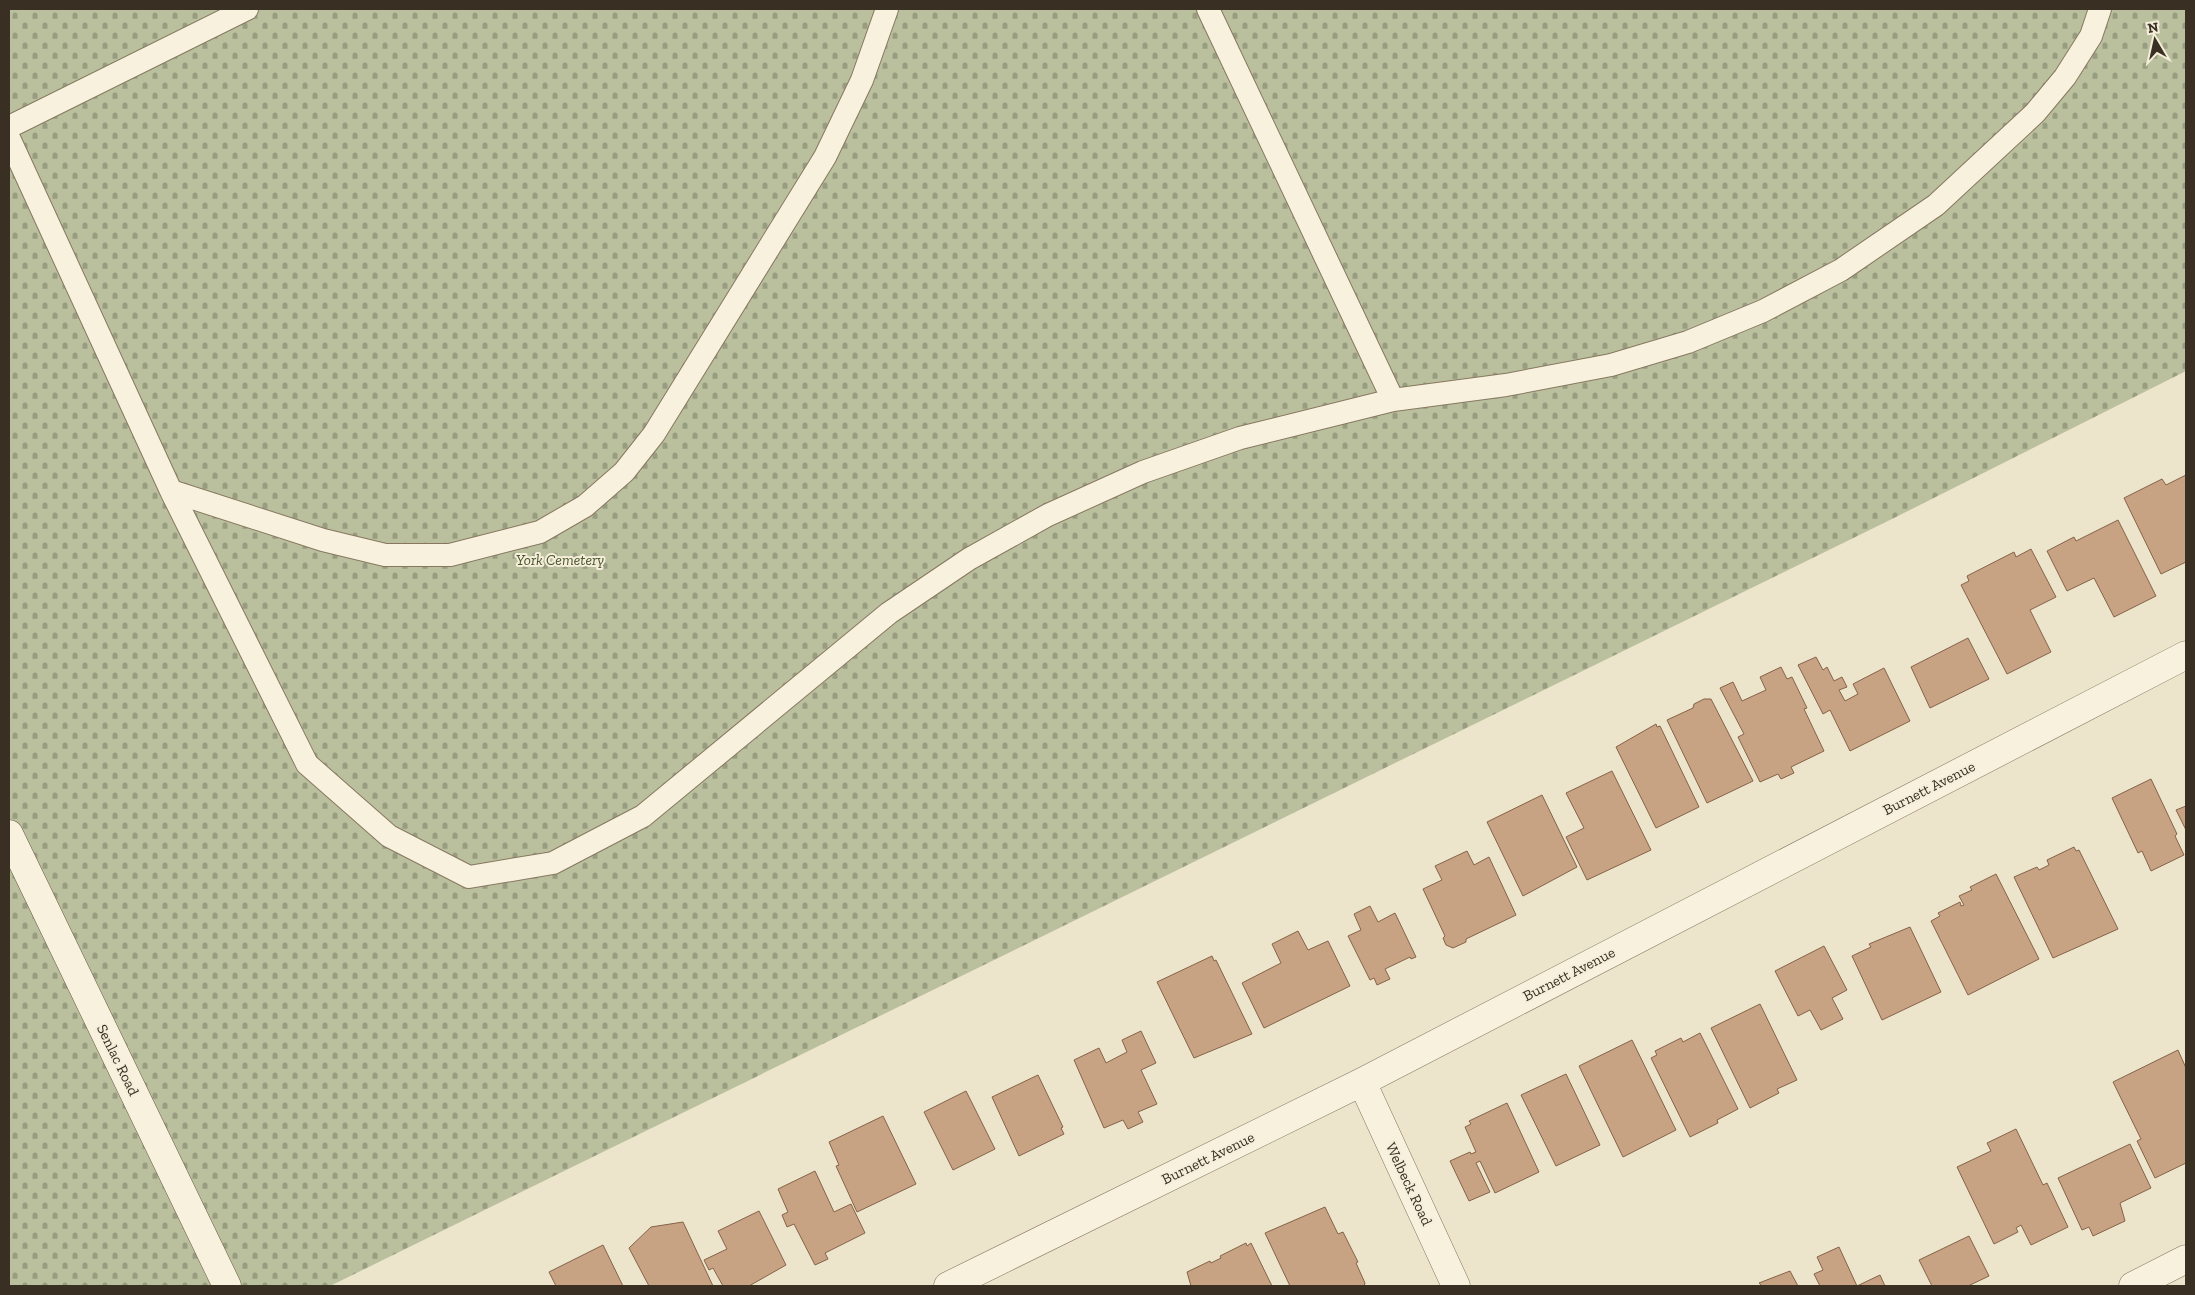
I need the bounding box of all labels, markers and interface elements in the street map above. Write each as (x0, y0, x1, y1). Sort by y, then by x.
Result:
north arrow (2130, 15, 2180, 65)
text: N (2146, 18, 2160, 37)
park label: York Cemetery (516, 551, 604, 569)
street label: Burnett Avenue (1880, 757, 1978, 819)
street label: Burnett Avenue (1520, 943, 1618, 1005)
street label: Senlac Road (93, 1021, 143, 1099)
street label: Burnett Avenue (1159, 1128, 1257, 1188)
street label: Welbeck Road (1382, 1139, 1436, 1229)

